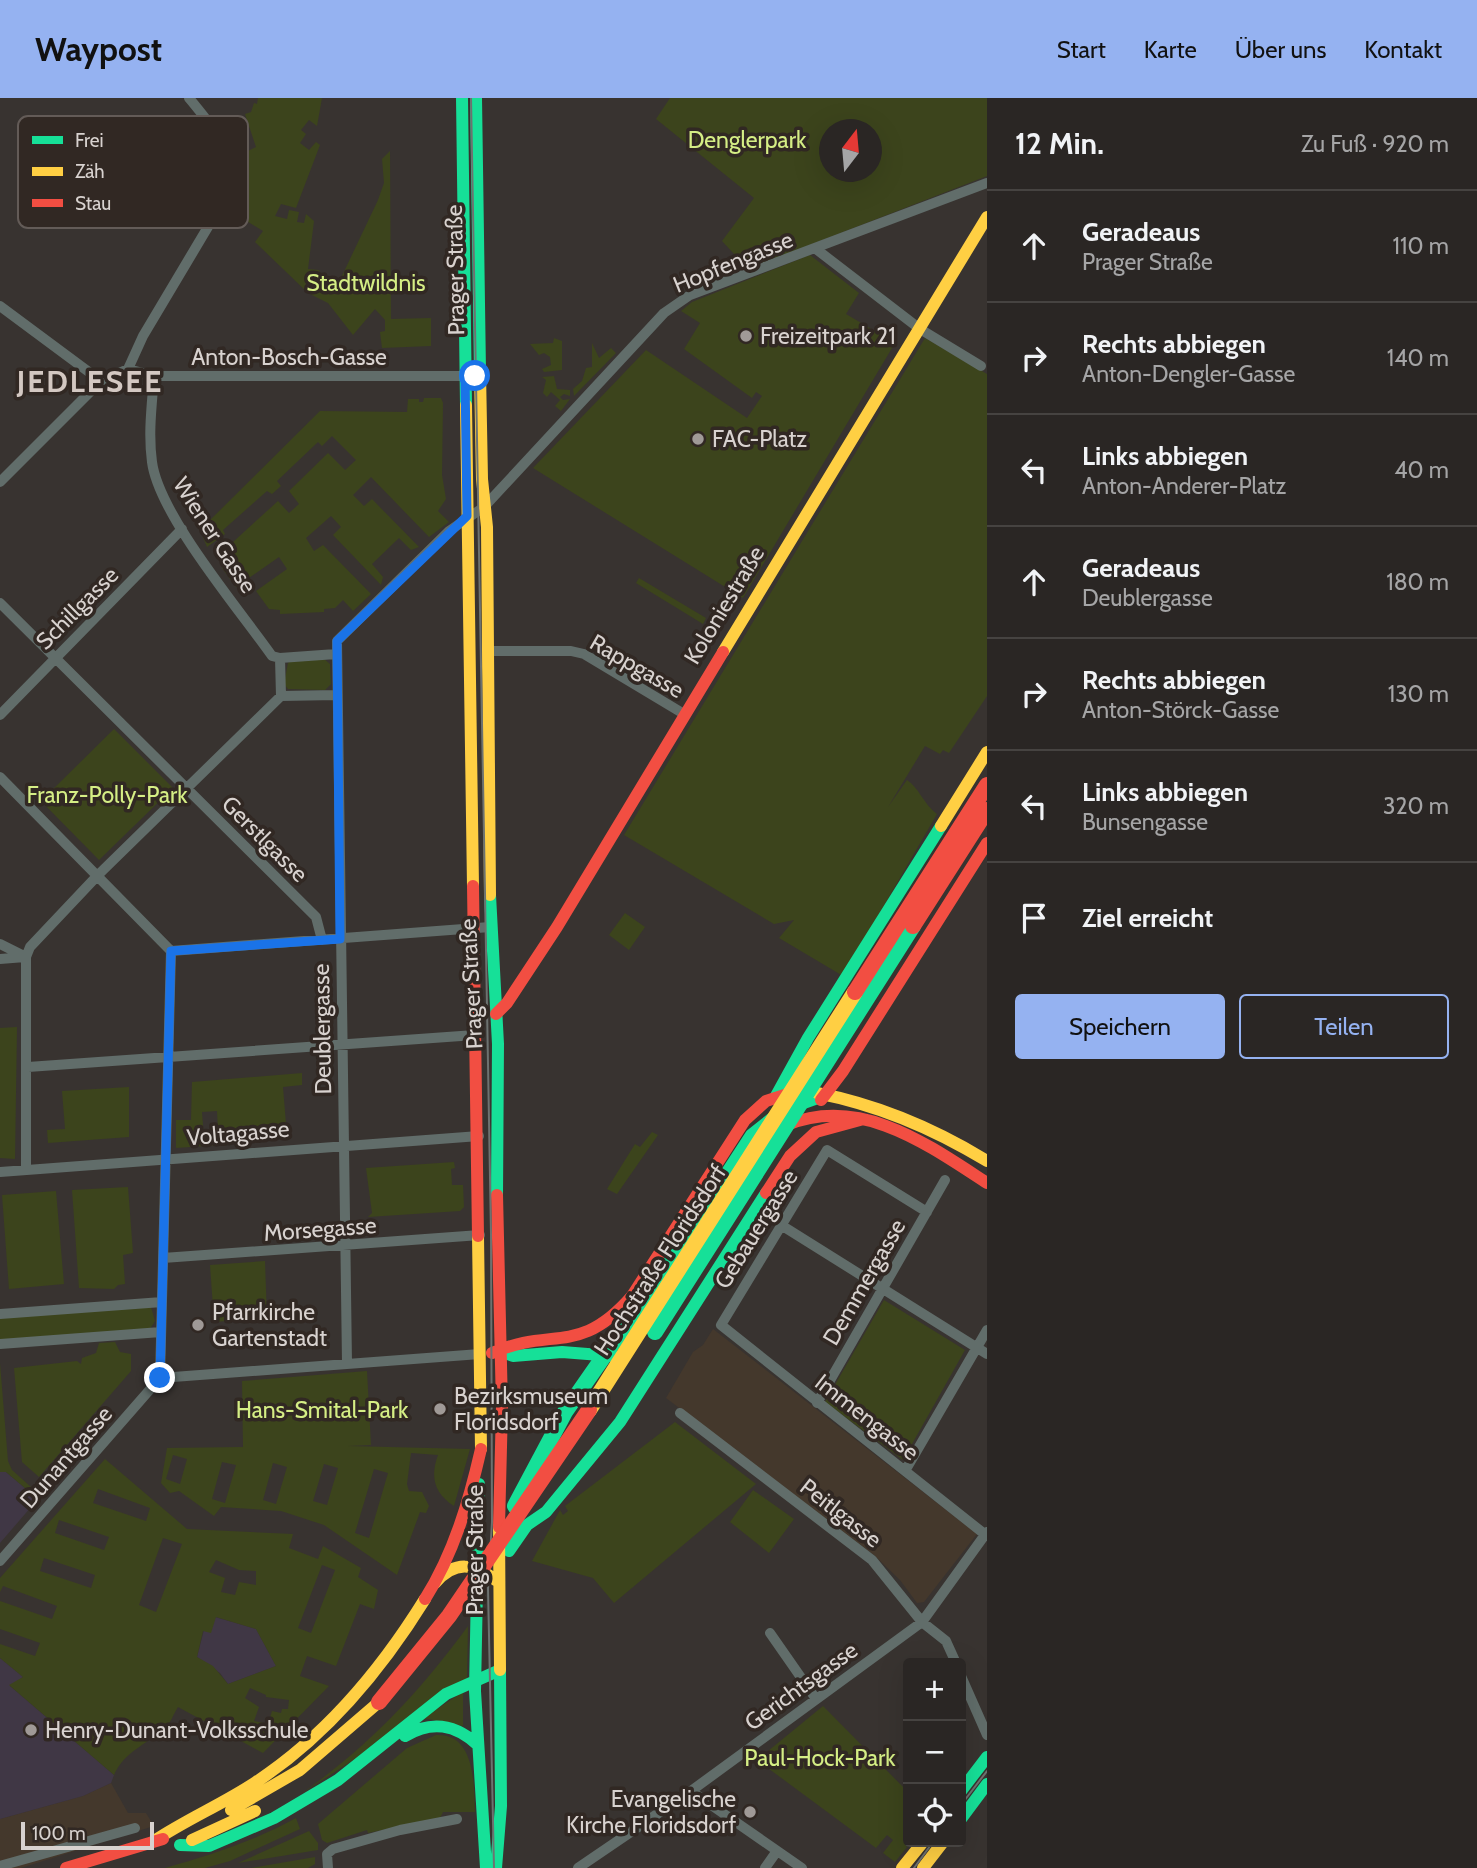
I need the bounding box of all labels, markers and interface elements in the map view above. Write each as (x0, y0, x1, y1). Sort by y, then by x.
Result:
text: Waypost (35, 29, 162, 69)
text: Start (1057, 35, 1106, 64)
text: Karte (1144, 35, 1197, 64)
text: Über uns (1235, 35, 1326, 64)
text: Kontakt (1364, 35, 1442, 64)
legend (18, 116, 248, 228)
north arrow (819, 119, 882, 182)
text: 12 Min. (1015, 125, 1104, 162)
park label: Denglerpark (688, 126, 807, 154)
text: Frei (75, 129, 104, 152)
text: Zu Fuß · 920 m (1301, 130, 1449, 158)
text: Zäh (75, 160, 105, 183)
text: Stau (75, 192, 111, 215)
street label: Prager Straße (440, 204, 470, 336)
text: Geradeaus (1082, 216, 1200, 248)
street label: Hopfengasse (669, 225, 797, 299)
icon: ahead (1015, 227, 1053, 265)
text: 110 m (1393, 232, 1449, 260)
text: Prager Straße (1082, 248, 1213, 276)
park label: Stadtwildnis (306, 269, 426, 297)
place label: Freizeitpark 21 (760, 322, 896, 350)
marker: Freizeitpark 21 (738, 328, 754, 344)
text: Rechts abbiegen (1082, 328, 1266, 360)
icon: right (1015, 339, 1053, 377)
street label: Anton-Bosch-Gasse (191, 343, 387, 371)
text: 140 m (1387, 344, 1449, 372)
route start (459, 360, 490, 391)
text: Anton-Dengler-Gasse (1082, 360, 1295, 388)
district label: JEDLESEE (16, 363, 163, 400)
place label: FAC-Platz (712, 425, 807, 453)
marker: FAC-Platz (690, 431, 706, 447)
text: Links abbiegen (1082, 440, 1248, 472)
icon: left (1015, 451, 1053, 489)
text: 40 m (1394, 456, 1449, 484)
street label: Wiener Gasse (167, 472, 263, 598)
text: Anton-Anderer-Platz (1082, 472, 1286, 500)
street label: Koloniestraße (678, 541, 770, 669)
text: Geradeaus (1082, 552, 1200, 584)
street label: Schillgasse (30, 561, 124, 655)
icon: ahead (1015, 563, 1053, 601)
text: 180 m (1386, 568, 1449, 596)
text: Deublergasse (1082, 584, 1213, 612)
street label: Rappgasse (585, 628, 689, 704)
text: Rechts abbiegen (1082, 664, 1266, 696)
icon: right (1015, 675, 1053, 713)
text: 130 m (1388, 680, 1449, 708)
text: Anton-Störck-Gasse (1082, 696, 1279, 724)
text: Links abbiegen (1082, 776, 1248, 808)
park label: Franz-Polly-Park (26, 781, 188, 809)
icon: left (1015, 787, 1053, 825)
street label: Gerstlgasse (216, 790, 314, 888)
text: 320 m (1383, 792, 1449, 820)
text: Bunsengasse (1082, 808, 1208, 836)
icon: arrive (1015, 899, 1053, 937)
text: Ziel erreicht (1082, 902, 1213, 934)
street label: Prager Straße (454, 918, 488, 1050)
street label: Deublergasse (307, 963, 337, 1095)
button: Speichern (1015, 994, 1225, 1059)
button: Teilen (1239, 994, 1449, 1059)
street label: Voltagasse (186, 1115, 291, 1151)
street label: Hochstraße Floridsdorf (588, 1159, 732, 1361)
street label: Gebauergasse (708, 1164, 804, 1294)
street label: Morsegasse (263, 1211, 378, 1247)
street label: Demmergasse (817, 1214, 911, 1350)
place label: Pfarrkirche Gartenstadt (212, 1298, 327, 1352)
marker: Pfarrkirche Gartenstadt (190, 1317, 206, 1333)
route end (144, 1362, 175, 1393)
street label: Immengasse (810, 1368, 925, 1466)
place label: Bezirksmuseum Floridsdorf (454, 1382, 608, 1436)
park label: Hans-Smital-Park (236, 1396, 409, 1424)
street label: Dunantgasse (14, 1400, 118, 1514)
marker: Bezirksmuseum Floridsdorf (432, 1401, 448, 1417)
street label: Peitlgasse (795, 1472, 888, 1554)
street label: Prager Straße (461, 1484, 489, 1615)
street label: Gerichtsgasse (739, 1636, 863, 1736)
map controls (903, 1658, 966, 1847)
button: + (903, 1658, 966, 1721)
place label: Henry-Dunant-Volksschule (45, 1716, 309, 1744)
button: − (903, 1721, 966, 1784)
marker: Henry-Dunant-Volksschule (23, 1722, 39, 1738)
park label: Paul-Hock-Park (744, 1744, 896, 1772)
button: locate (903, 1784, 966, 1847)
place label: Evangelische Kirche Floridsdorf (566, 1785, 736, 1839)
marker: Evangelische Kirche Floridsdorf (742, 1804, 758, 1820)
scale bar (21, 1819, 154, 1851)
text: 100 m (32, 1822, 86, 1845)

